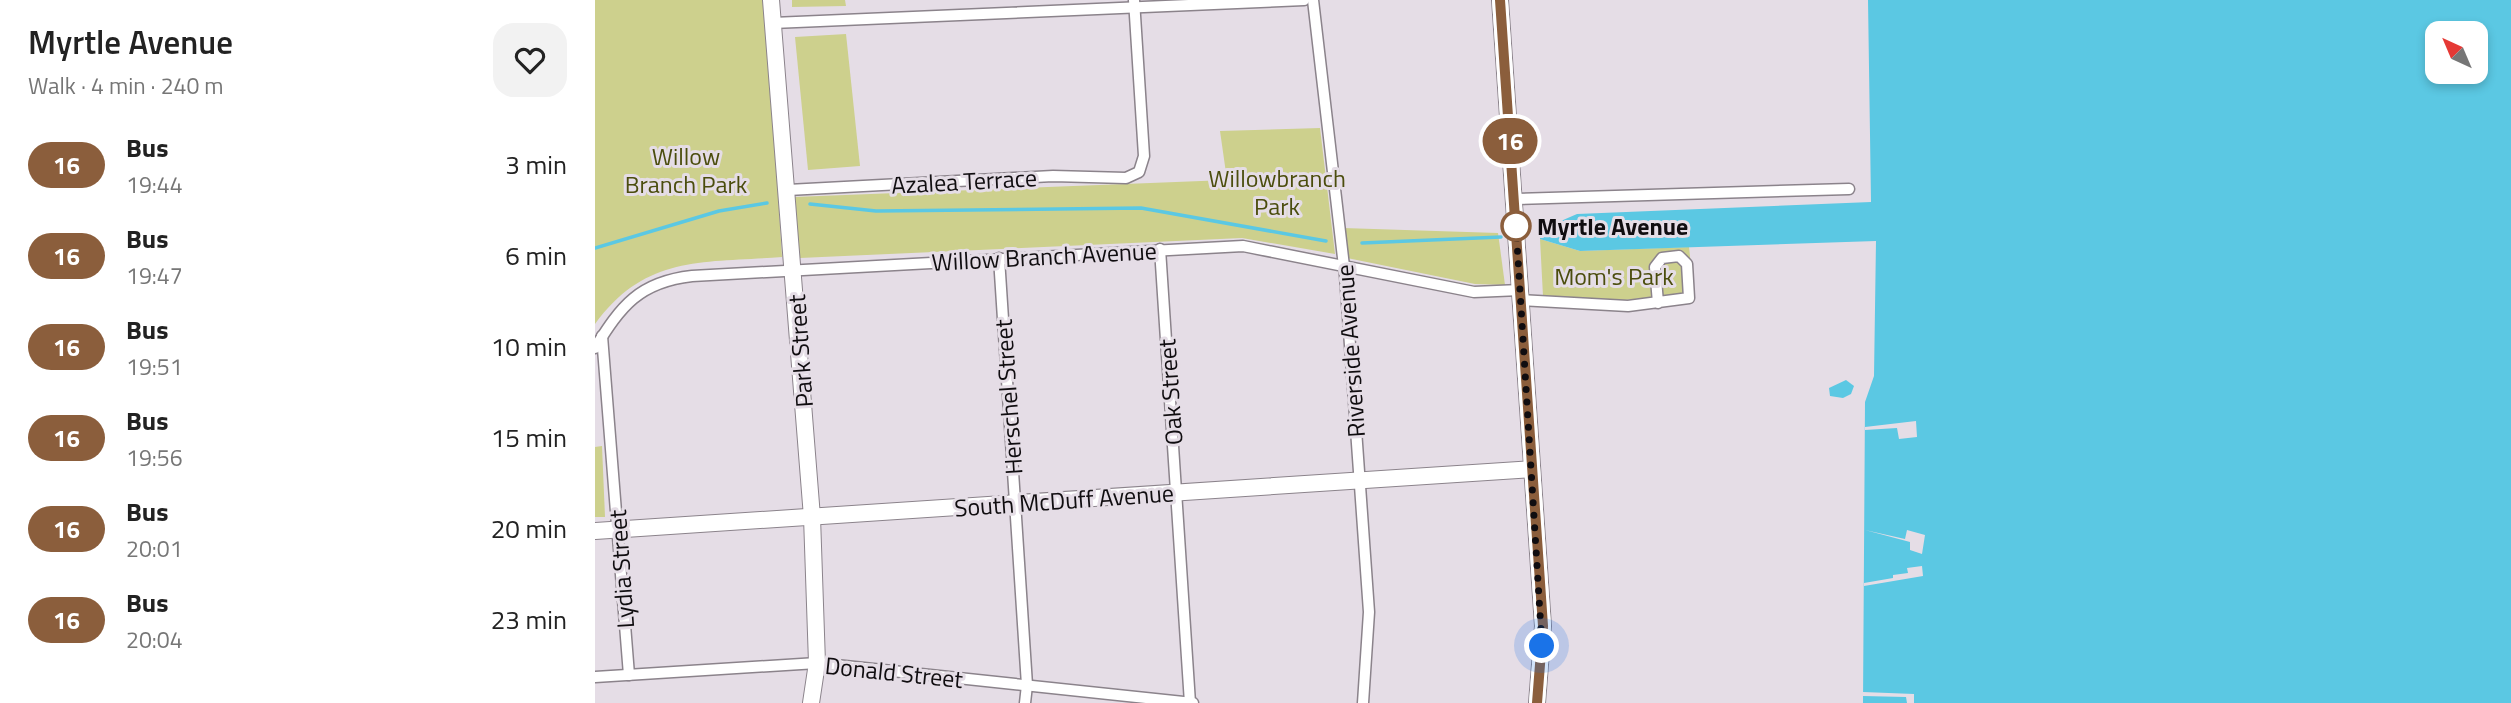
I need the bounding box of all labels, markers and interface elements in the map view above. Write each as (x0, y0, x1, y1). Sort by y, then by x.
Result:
text: Myrtle Avenue (28, 17, 233, 67)
north arrow (2425, 21, 2489, 84)
map controls (2425, 21, 2488, 84)
button: heart (493, 23, 567, 97)
text: Walk · 4 min · 240 m (28, 68, 224, 103)
line badge: 16 (1479, 118, 1541, 164)
text: 16 (1497, 123, 1523, 159)
text: Bus (126, 128, 168, 167)
park label: Willow Branch Park (625, 138, 748, 202)
text: 3 min (505, 145, 567, 184)
text: 16 (53, 147, 80, 183)
street label: Azalea Terrace (890, 159, 1038, 203)
park label: Willowbranch Park (1208, 160, 1346, 224)
text: 19:44 (126, 167, 183, 202)
place label: Myrtle Avenue (1537, 208, 1688, 244)
marker: Myrtle Avenue (1501, 211, 1531, 241)
text: Bus (126, 219, 168, 258)
street label: Willow Branch Avenue (930, 232, 1158, 280)
text: 6 min (505, 236, 567, 275)
text: 16 (53, 238, 80, 274)
text: 19:47 (126, 258, 183, 293)
park label: Mom's Park (1554, 258, 1674, 294)
street label: Riverside Avenue (1326, 263, 1374, 439)
street label: Park Street (778, 293, 822, 409)
text: Bus (126, 310, 168, 349)
street label: Herschel Street (985, 317, 1031, 476)
text: 10 min (491, 327, 567, 366)
text: 16 (53, 329, 80, 365)
street label: Oak Street (1148, 337, 1192, 446)
text: 19:51 (126, 349, 183, 384)
text: Bus (126, 401, 168, 440)
text: 15 min (491, 418, 567, 457)
text: 16 (53, 420, 80, 456)
text: 19:56 (126, 440, 183, 475)
street label: South McDuff Avenue (953, 474, 1175, 526)
text: Bus (126, 492, 168, 531)
street label: Lydia Street (599, 508, 643, 630)
text: 20 min (491, 509, 567, 548)
text: 16 (53, 511, 80, 547)
text: 20:01 (126, 531, 183, 566)
text: Bus (126, 583, 168, 622)
text: 23 min (491, 600, 567, 639)
text: 16 (53, 602, 80, 638)
text: 20:04 (126, 622, 183, 657)
your location (1524, 628, 1559, 663)
street label: Donald Street (823, 647, 965, 697)

